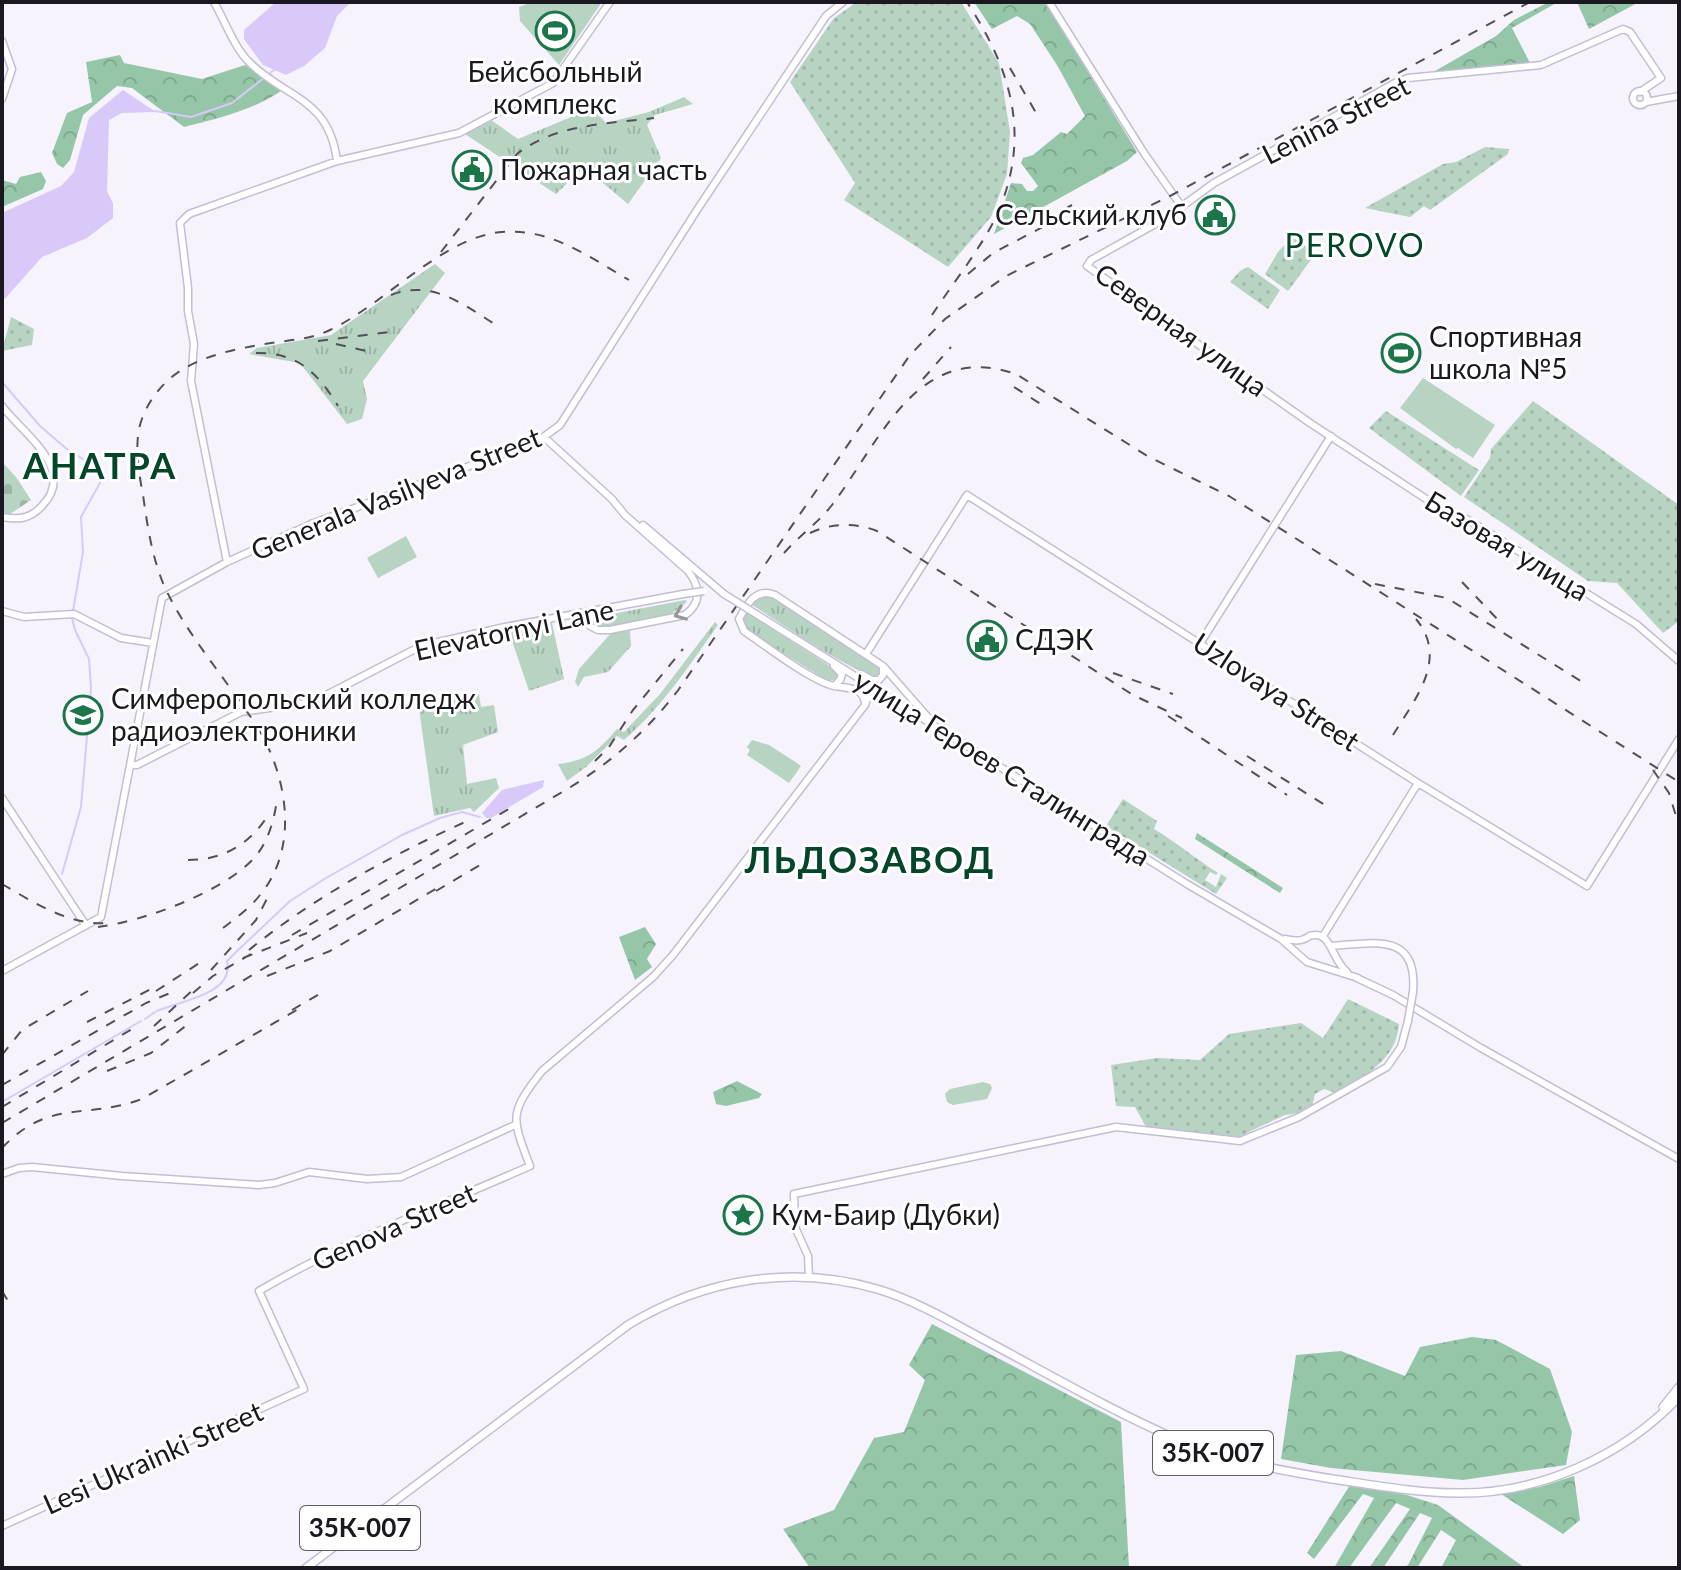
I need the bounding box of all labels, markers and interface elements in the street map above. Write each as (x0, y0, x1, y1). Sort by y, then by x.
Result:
sports icon: Бейсбольный комплекс (534, 10, 576, 52)
place label: Бейсбольный комплекс (467, 54, 643, 120)
street label: Lenina Street (1256, 67, 1415, 171)
public building icon: Пожарная часть (451, 149, 493, 191)
place label: Пожарная часть (500, 152, 707, 186)
public building icon: Сельский клуб (1194, 194, 1236, 236)
place label: Сельский клуб (995, 197, 1187, 231)
district label: PEROVO (1284, 225, 1426, 264)
street label: Северная улица (1089, 255, 1274, 403)
place label: Спортивная школа №5 (1429, 319, 1582, 385)
sports icon: Спортивная школа №5 (1380, 332, 1422, 374)
street label: Generala Vasilyeva Street (246, 419, 546, 567)
district label: АНАТРА (22, 443, 177, 487)
street label: Базовая улица (1420, 483, 1596, 607)
street label: Elevatornyi Lane (411, 591, 617, 667)
one-way arrow (674, 604, 688, 621)
public building icon: СДЭК (966, 619, 1008, 661)
place label: СДЭК (1015, 622, 1094, 656)
street label: Uzlovaya Street (1187, 625, 1366, 758)
street label: улица Героев Сталинграда (848, 662, 1157, 872)
place label: Симферопольский колледж радиоэлектроники (111, 681, 476, 747)
school or university icon: Симферопольский колледж радиоэлектроники (62, 694, 104, 736)
district label: ЛЬДОЗАВОД (744, 837, 995, 881)
street label: Genova Street (307, 1175, 481, 1277)
place icon: Кум-Баир (Дубки) (722, 1194, 764, 1236)
place label: Кум-Баир (Дубки) (771, 1197, 1000, 1231)
street label: Lesi Ukrainki Street (38, 1393, 268, 1521)
road number: 35К-007 (1153, 1431, 1273, 1475)
road number: 35К-007 (300, 1506, 420, 1550)

